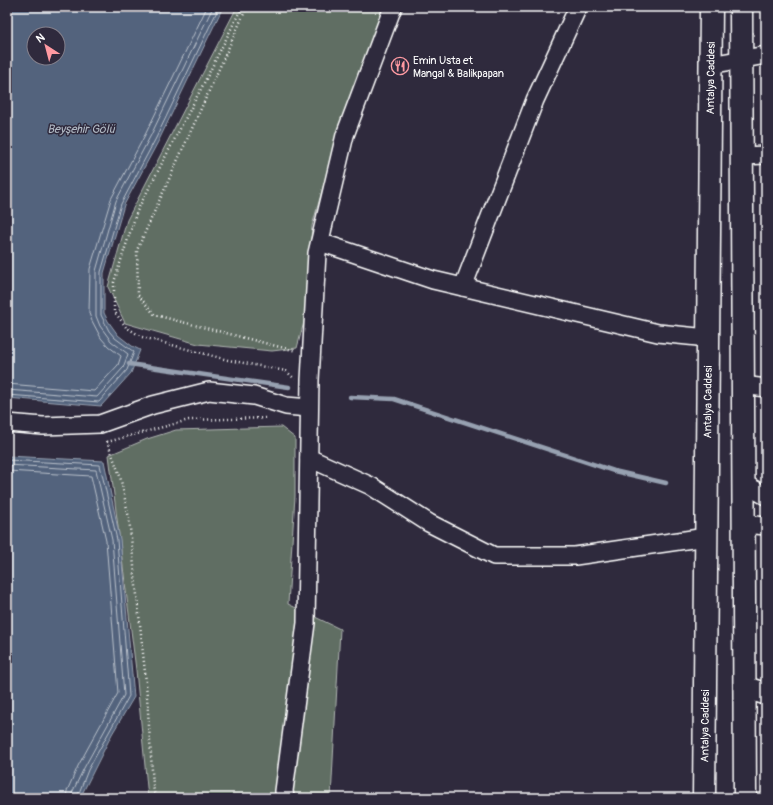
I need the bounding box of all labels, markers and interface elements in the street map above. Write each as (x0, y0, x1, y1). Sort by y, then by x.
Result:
north arrow (26, 26, 66, 66)
text: N (34, 31, 48, 46)
street label: Antalya Caddesi (704, 42, 717, 114)
place label: Emin Usta et Mangal & Balikpapan (413, 54, 504, 80)
restaurant icon: Emin Usta et Mangal & Balikpapan (390, 56, 410, 76)
water label: Beyşehir Gölü (47, 122, 116, 137)
street label: Antalya Caddesi (701, 366, 714, 438)
street label: Antalya Caddesi (698, 690, 711, 762)

